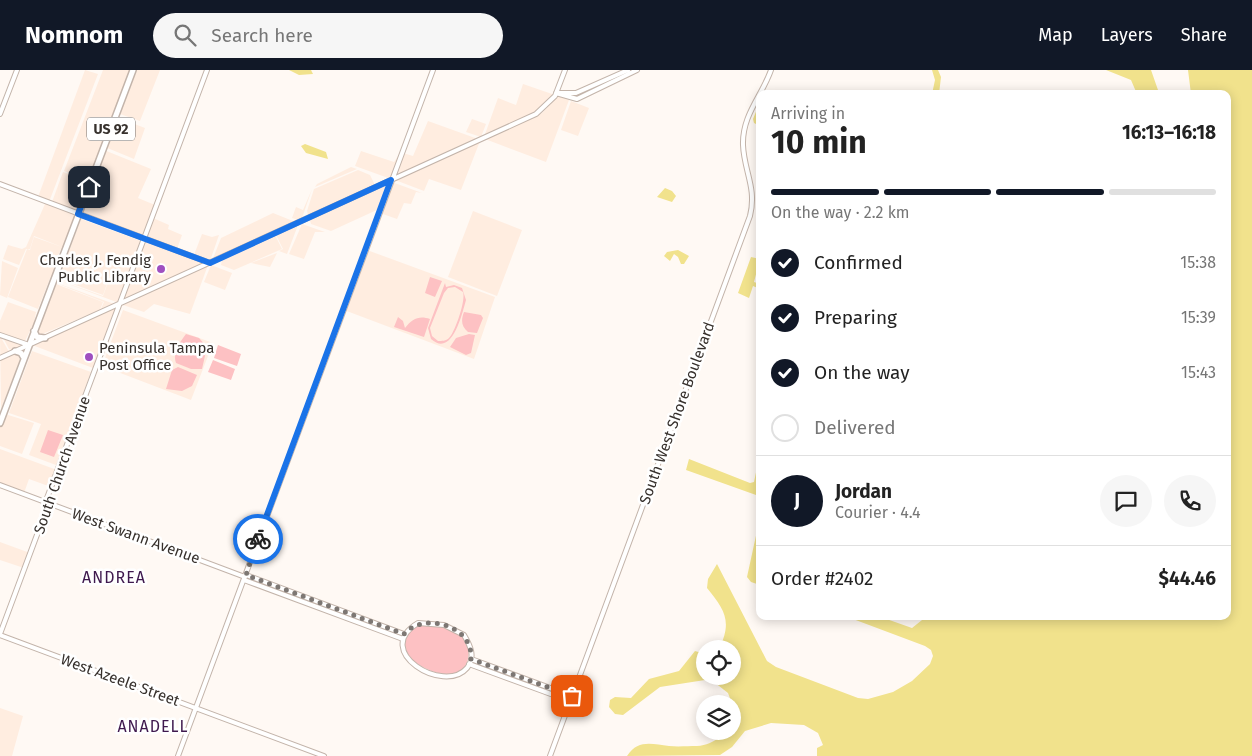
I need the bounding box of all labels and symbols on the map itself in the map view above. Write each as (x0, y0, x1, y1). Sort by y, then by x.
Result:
road number: US 92 (87, 118, 135, 140)
pin (68, 166, 110, 208)
place label: Charles J. Fendig Public Library (40, 251, 152, 286)
marker: Charles J. Fendig Public Library (155, 263, 167, 275)
street label: South West Shore Boulevard (636, 319, 718, 507)
place label: Peninsula Tampa Post Office (99, 339, 214, 374)
marker: Peninsula Tampa Post Office (83, 351, 95, 363)
street label: South Church Avenue (30, 394, 94, 536)
street label: West Swann Avenue (69, 504, 203, 568)
courier (233, 514, 283, 564)
district label: ANDREA (82, 568, 146, 587)
street label: West Azeele Street (58, 650, 183, 710)
pin (551, 675, 593, 717)
district label: ANADELL (117, 717, 189, 736)

